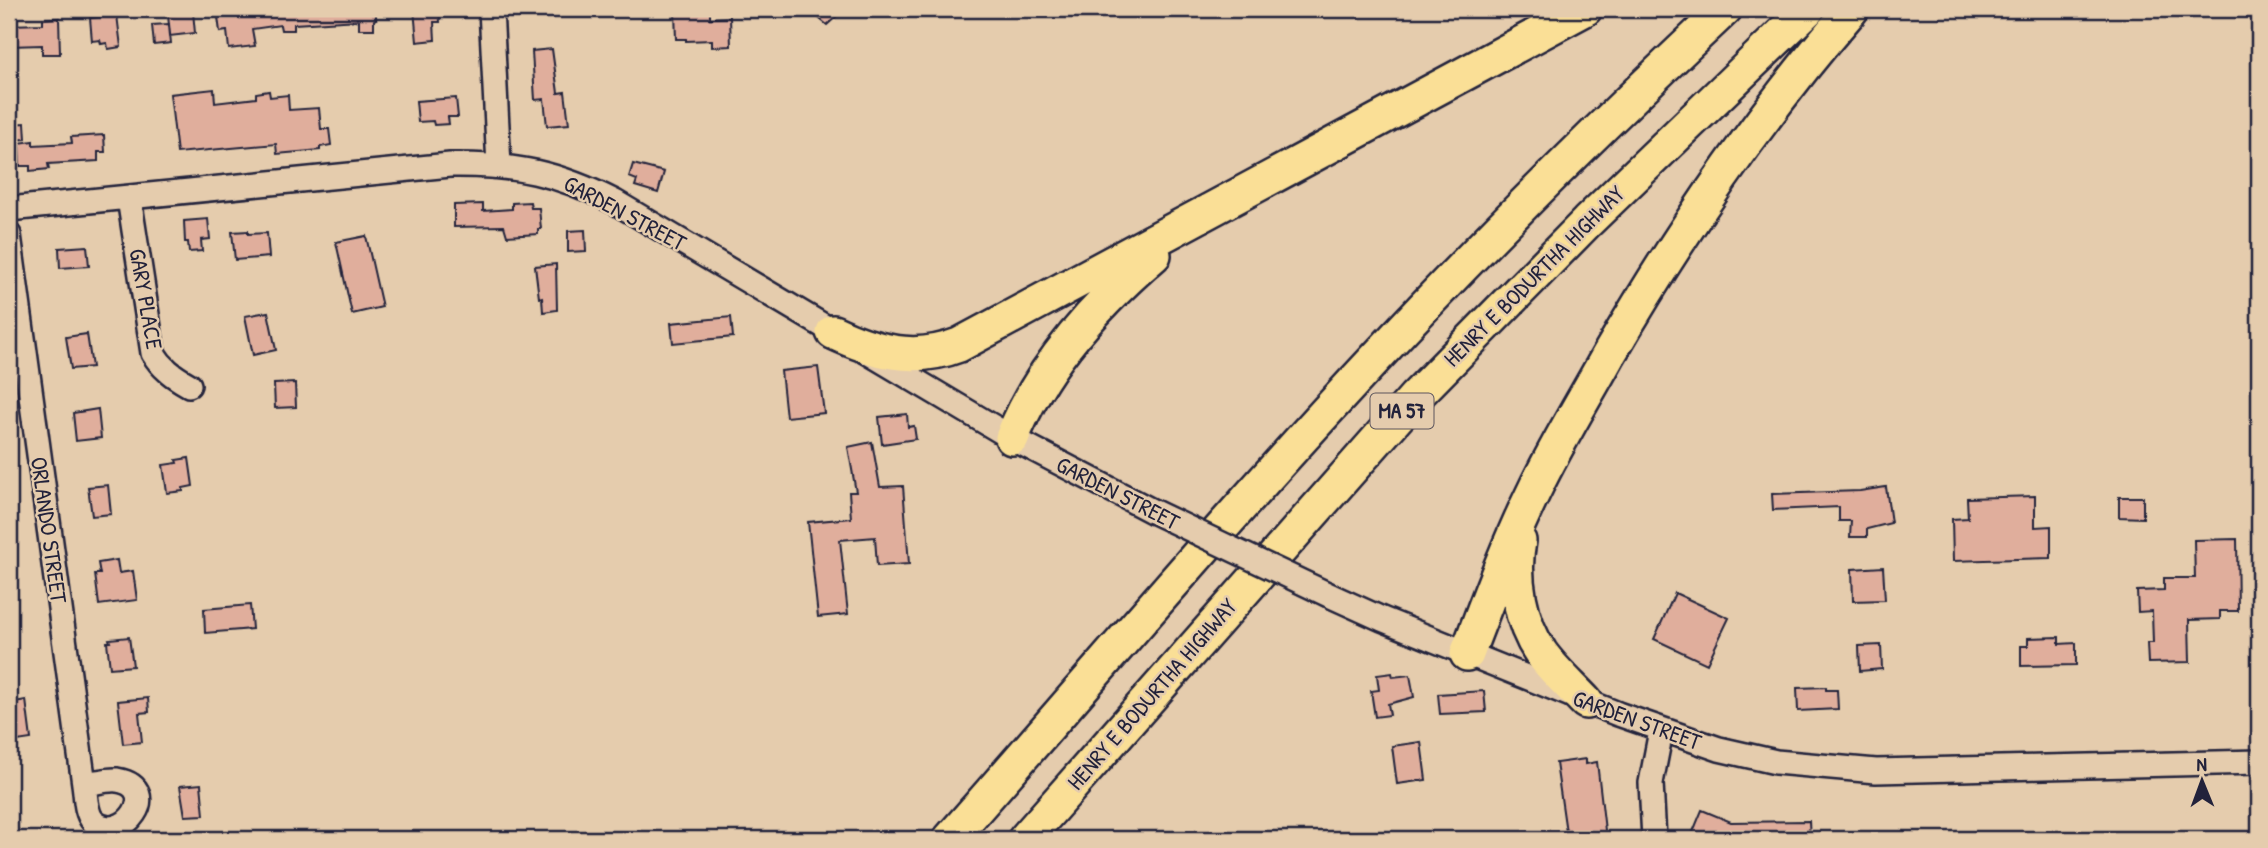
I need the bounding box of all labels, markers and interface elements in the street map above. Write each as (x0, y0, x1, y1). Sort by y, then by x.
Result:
street label: GARDEN STREET (559, 167, 692, 258)
street label: HENRY E BODURTHA HIGHWAY (1436, 178, 1631, 373)
street label: GARY PLACE (122, 246, 171, 352)
road number: MA 57 (1370, 394, 1434, 428)
street label: GARDEN STREET (1051, 448, 1185, 537)
street label: ORLANDO STREET (24, 455, 75, 605)
street label: HENRY E BODURTHA HIGHWAY (1060, 591, 1244, 796)
street label: GARDEN STREET (1569, 682, 1706, 757)
north arrow (2166, 746, 2236, 816)
text: N (2196, 751, 2207, 777)

